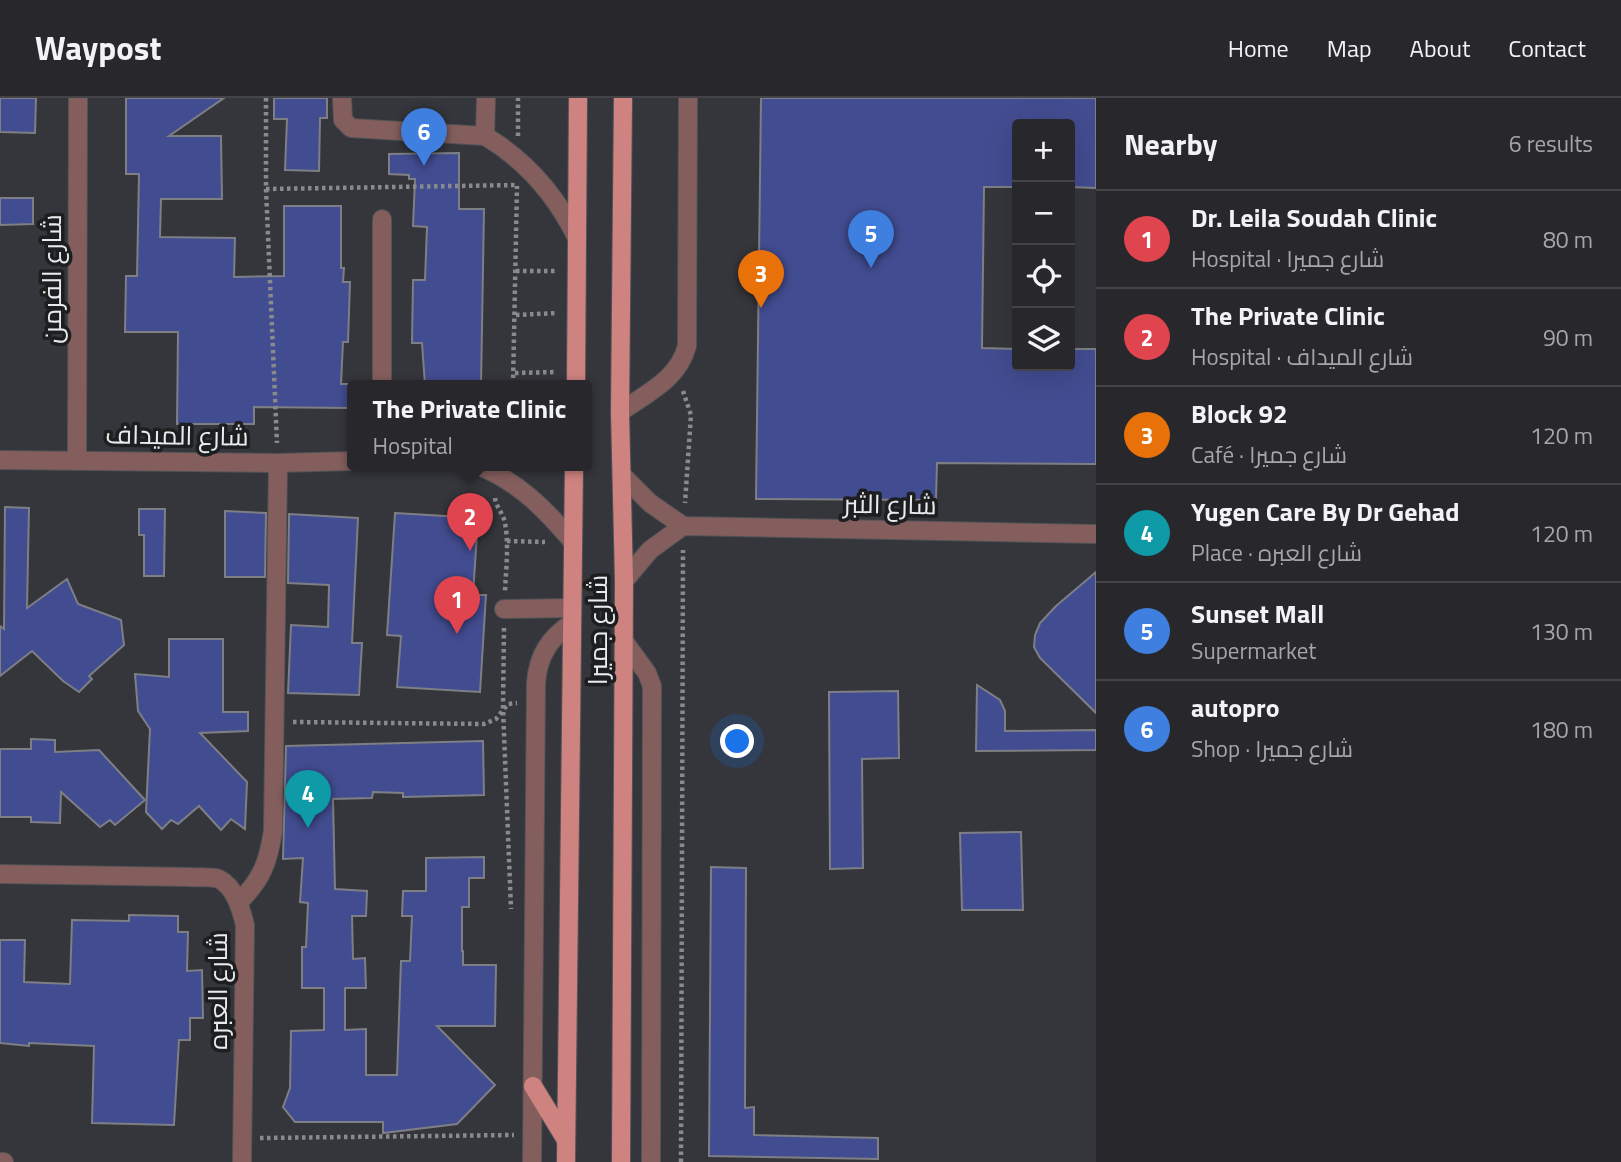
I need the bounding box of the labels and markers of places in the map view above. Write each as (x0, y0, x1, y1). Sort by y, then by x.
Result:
pin: 6 (401, 108, 447, 166)
pin: 5 (848, 210, 894, 268)
pin: 3 (738, 250, 784, 308)
pin: 2 (447, 493, 493, 551)
pin: 1 (434, 576, 480, 634)
pin: 4 (285, 770, 331, 828)

